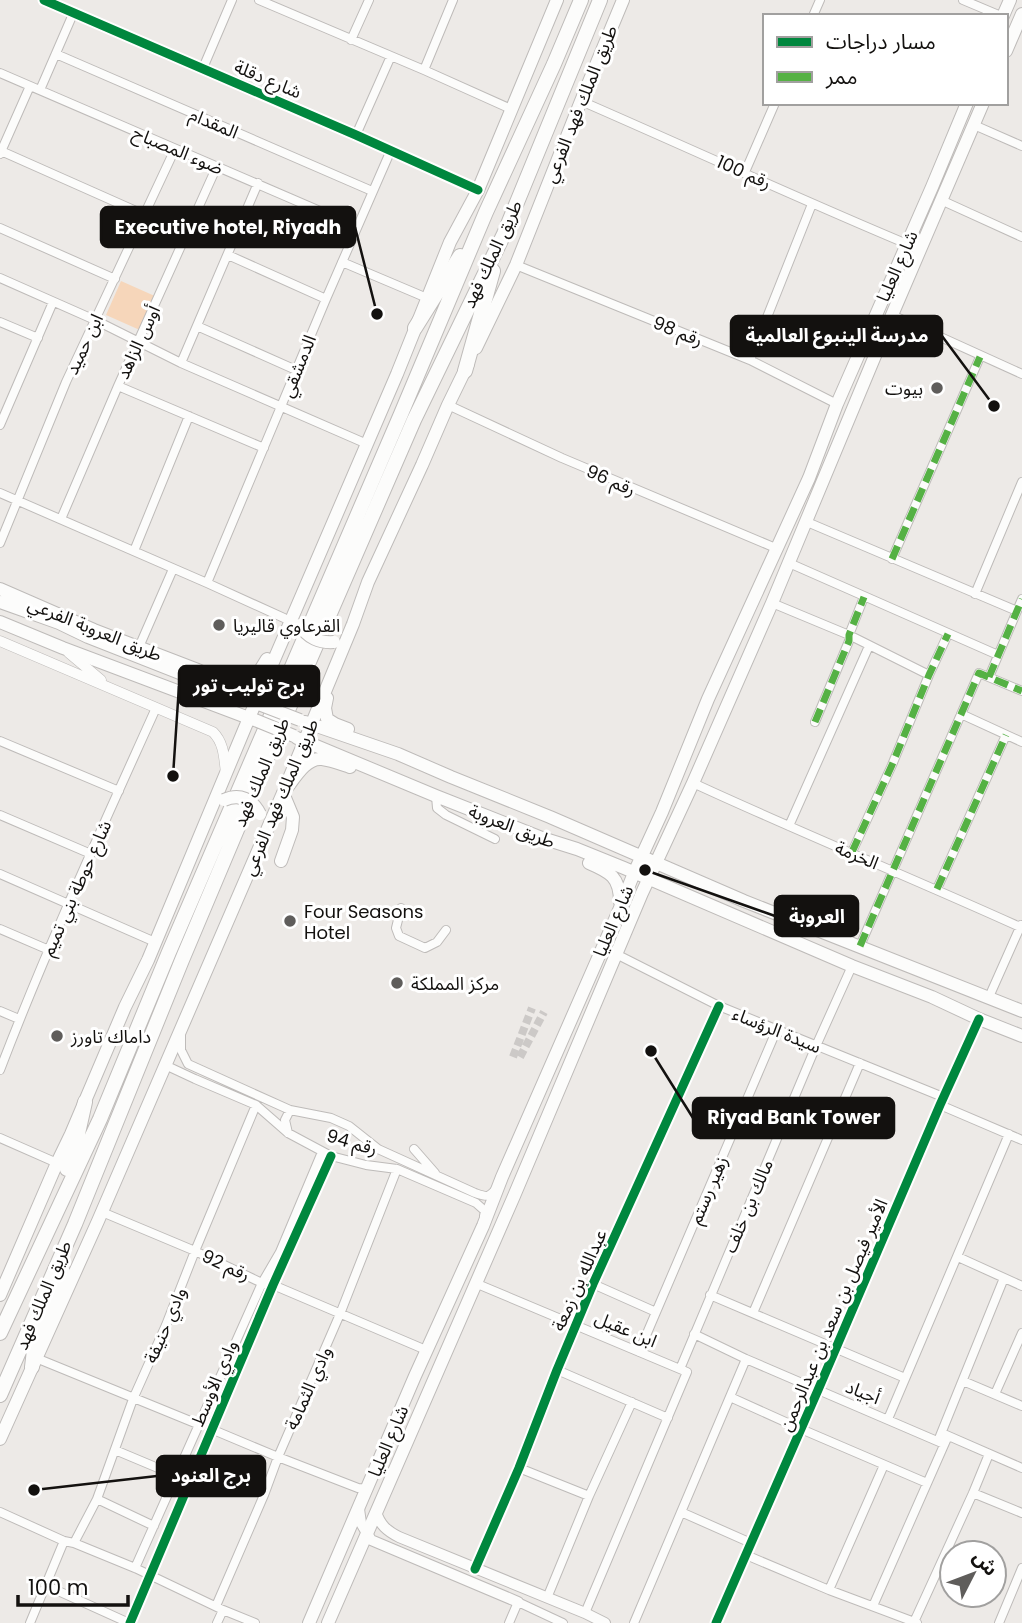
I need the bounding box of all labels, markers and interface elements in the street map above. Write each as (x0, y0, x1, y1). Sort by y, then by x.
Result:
legend (763, 14, 1008, 105)
street label: طريق الملك فهد الفرعي (537, 21, 624, 187)
text: مسار دراجات (826, 27, 936, 56)
street label: شارع دقلة (230, 54, 305, 106)
text: ممر (825, 62, 857, 91)
street label: المقدام (185, 102, 242, 146)
street label: ضوء المصباح (128, 120, 227, 181)
street label: رقم 100 (712, 149, 775, 196)
street label: طريق الملك فهد (456, 196, 528, 312)
callout: Executive hotel, Riyadh (101, 207, 355, 247)
text: Executive hotel, Riyadh (115, 214, 341, 241)
street label: شارع العليا (870, 226, 926, 306)
street label: أوس الزاهد (110, 301, 166, 383)
street label: ابن حميد (59, 310, 109, 378)
street label: رقم 98 (649, 310, 707, 353)
callout: مدرسة الينبوع العالمية (731, 316, 942, 356)
text: مدرسة الينبوع العالمية (746, 322, 928, 349)
street label: الدمشقي (274, 331, 323, 401)
place label: بيوت (885, 376, 923, 401)
marker: بيوت (929, 380, 945, 396)
street label: رقم 96 (582, 458, 640, 503)
street label: طريق العروبة الفرعي (24, 591, 166, 668)
place label: القرعاوي قاليريا (233, 613, 340, 639)
marker: القرعاوي قاليريا (211, 617, 227, 633)
callout: برج توليب تور (179, 666, 319, 706)
text: برج توليب تور (192, 672, 305, 699)
street label: طريق الملك فهد (227, 714, 295, 830)
street label: طريق الملك فهد الفرعي (236, 715, 325, 880)
street label: طريق العروبة (465, 798, 559, 854)
street label: شارع حوطة بني تميم (35, 816, 119, 961)
street label: الخرمة (831, 835, 883, 875)
street label: شارع العليا (587, 881, 641, 961)
callout: العروبة (775, 896, 858, 936)
place label: Four Seasons Hotel (304, 899, 423, 945)
text: العروبة (789, 903, 845, 930)
marker: Four Seasons Hotel (282, 913, 298, 929)
place label: مركز المملكة (411, 971, 499, 996)
marker: مركز المملكة (389, 975, 405, 991)
street label: سيدة الرؤساء (729, 1001, 825, 1059)
place label: داماك تاورز (70, 1024, 151, 1049)
marker: داماك تاورز (49, 1028, 65, 1044)
callout: Riyad Bank Tower (693, 1098, 894, 1138)
text: Riyad Bank Tower (707, 1104, 881, 1131)
street label: رقم 94 (323, 1123, 380, 1162)
street label: زهير رستم (682, 1152, 734, 1228)
street label: مالك بن خلف (717, 1155, 779, 1257)
street label: الأمير فيصل بن سعد بن عبدالرحمن (773, 1195, 893, 1435)
street label: عبدالله بن زمعة (545, 1225, 613, 1335)
street label: طريق الملك فهد (9, 1237, 77, 1353)
street label: رقم 92 (197, 1243, 254, 1288)
street label: وادي حنيفة (138, 1283, 193, 1367)
street label: ابن عقيل (591, 1305, 661, 1353)
street label: وادي الأوسط (185, 1336, 244, 1430)
street label: وادي الثمامة (278, 1342, 339, 1434)
street label: أجياد (842, 1374, 884, 1410)
street label: شارع العليا (362, 1401, 416, 1481)
callout: برج العنود (157, 1456, 265, 1496)
text: برج العنود (171, 1462, 251, 1489)
north arrow (938, 1539, 1008, 1609)
text: ش (967, 1544, 1004, 1582)
scale bar (18, 1564, 128, 1608)
text: 100 m (28, 1573, 88, 1602)

